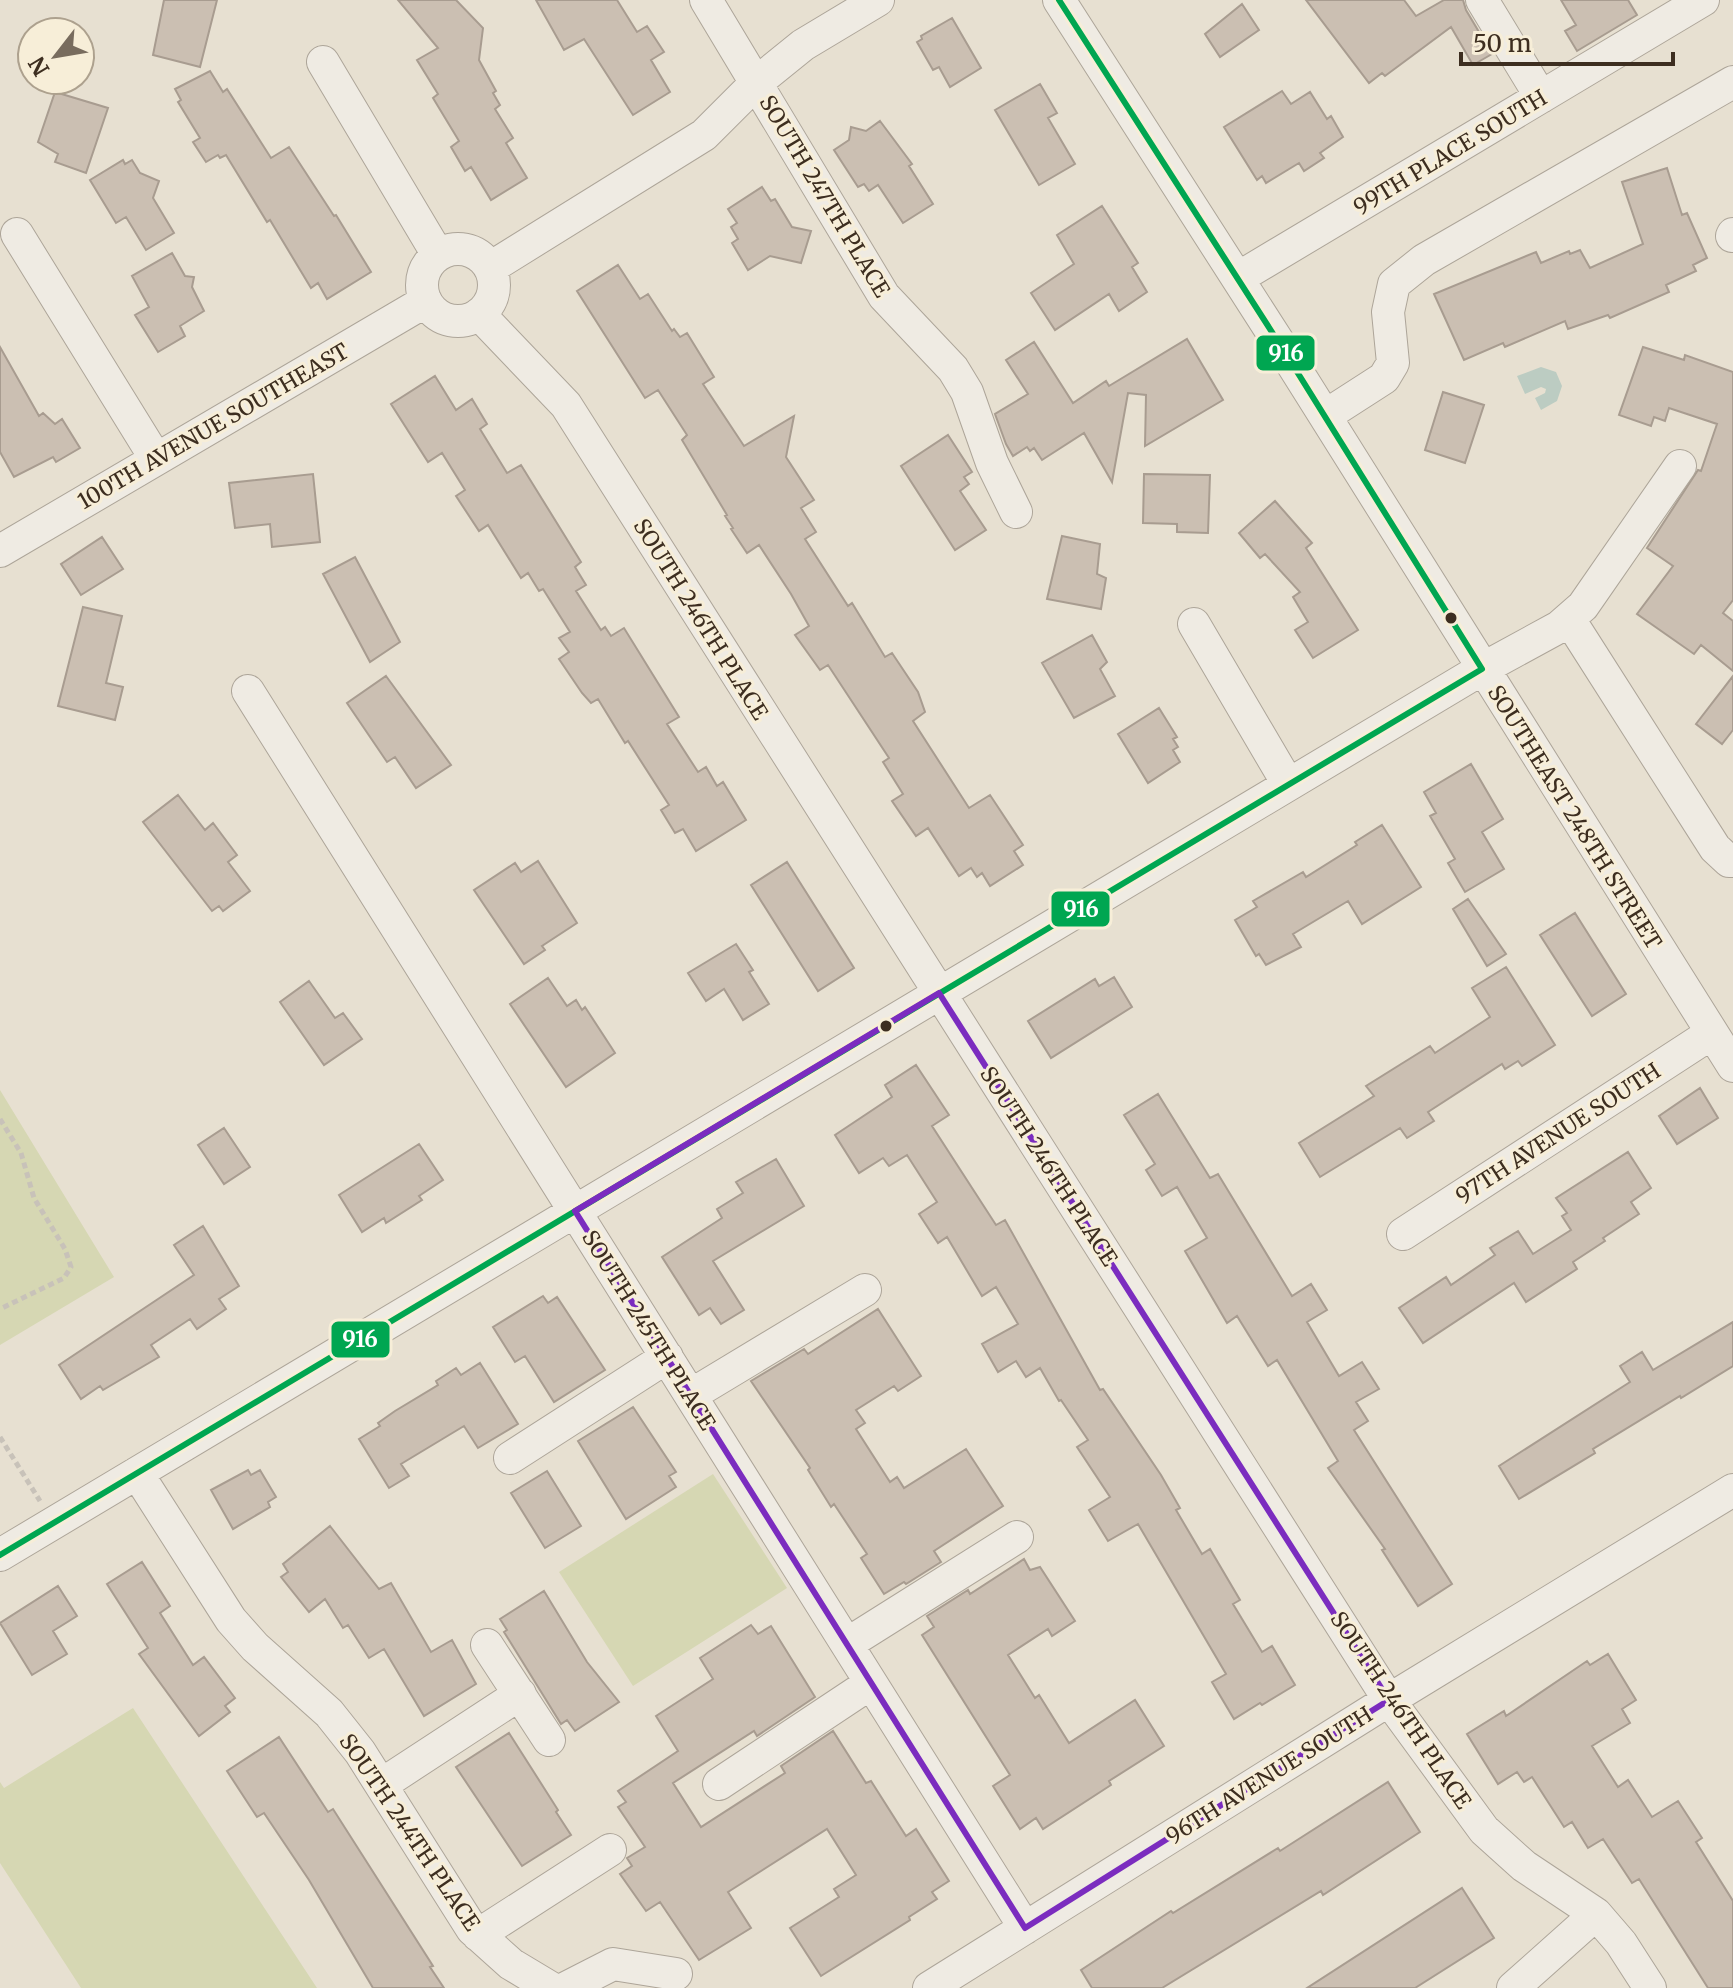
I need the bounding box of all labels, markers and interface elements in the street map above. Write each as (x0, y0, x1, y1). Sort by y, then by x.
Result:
north arrow (16, 16, 96, 96)
scale bar (1461, 16, 1673, 66)
text: 50 m (1473, 28, 1532, 59)
text: N (22, 51, 55, 81)
street label: 99TH PLACE SOUTH (1348, 83, 1552, 221)
street label: SOUTH 247TH PLACE (754, 90, 896, 302)
line badge: 916 (1255, 334, 1316, 372)
street label: 100TH AVENUE SOUTHEAST (72, 337, 354, 515)
text: 916 (1268, 339, 1304, 367)
street label: SOUTH 246TH PLACE (628, 513, 774, 725)
unlabelled marker (1443, 610, 1459, 626)
street label: SOUTHEAST 248TH STREET (1482, 680, 1668, 954)
line badge: 916 (1050, 890, 1111, 928)
text: 916 (1063, 895, 1099, 923)
unlabelled marker (878, 1018, 894, 1034)
street label: 97TH AVENUE SOUTH (1450, 1056, 1666, 1210)
street label: SOUTH 246TH PLACE (974, 1061, 1124, 1271)
street label: SOUTH 245TH PLACE (576, 1225, 722, 1435)
line badge: 916 (330, 1320, 391, 1359)
text: 916 (342, 1325, 378, 1353)
street label: SOUTH 246TH PLACE (1325, 1606, 1477, 1814)
street label: 96TH AVENUE SOUTH (1161, 1700, 1377, 1850)
street label: SOUTH 244TH PLACE (334, 1728, 486, 1936)

